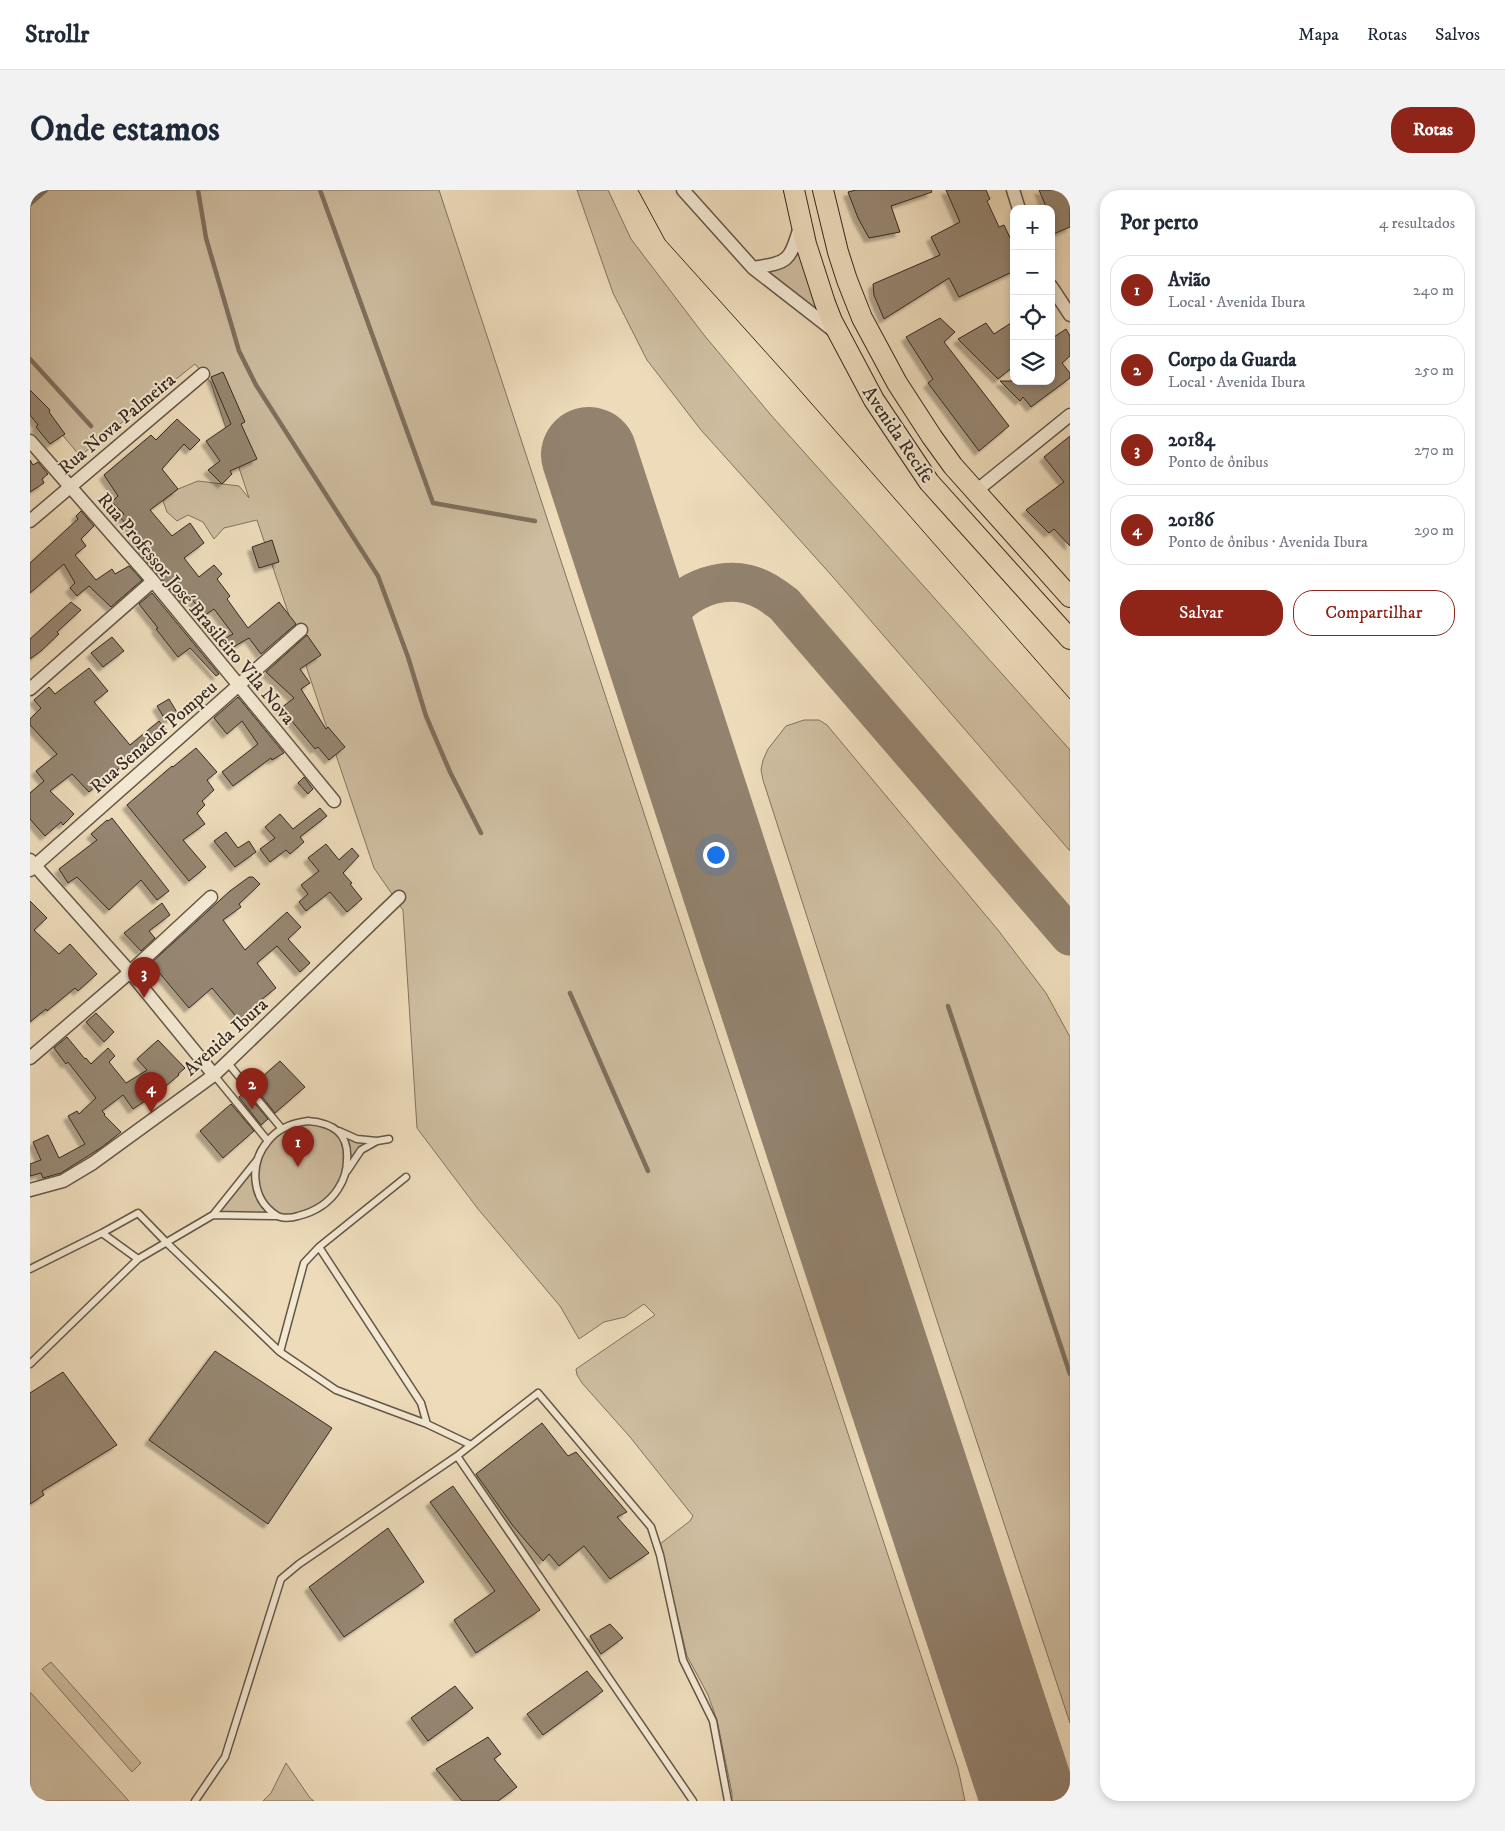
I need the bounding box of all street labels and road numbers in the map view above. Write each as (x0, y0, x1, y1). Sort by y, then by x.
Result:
street label: Rua Nova Palmeira (54, 368, 180, 480)
street label: Avenida Recife (857, 382, 939, 488)
street label: Rua Professor José Brasileiro Vila Nova (92, 488, 300, 730)
street label: Rua Senador Pompeu (86, 676, 222, 798)
street label: Avenida Ibura (179, 993, 273, 1081)

